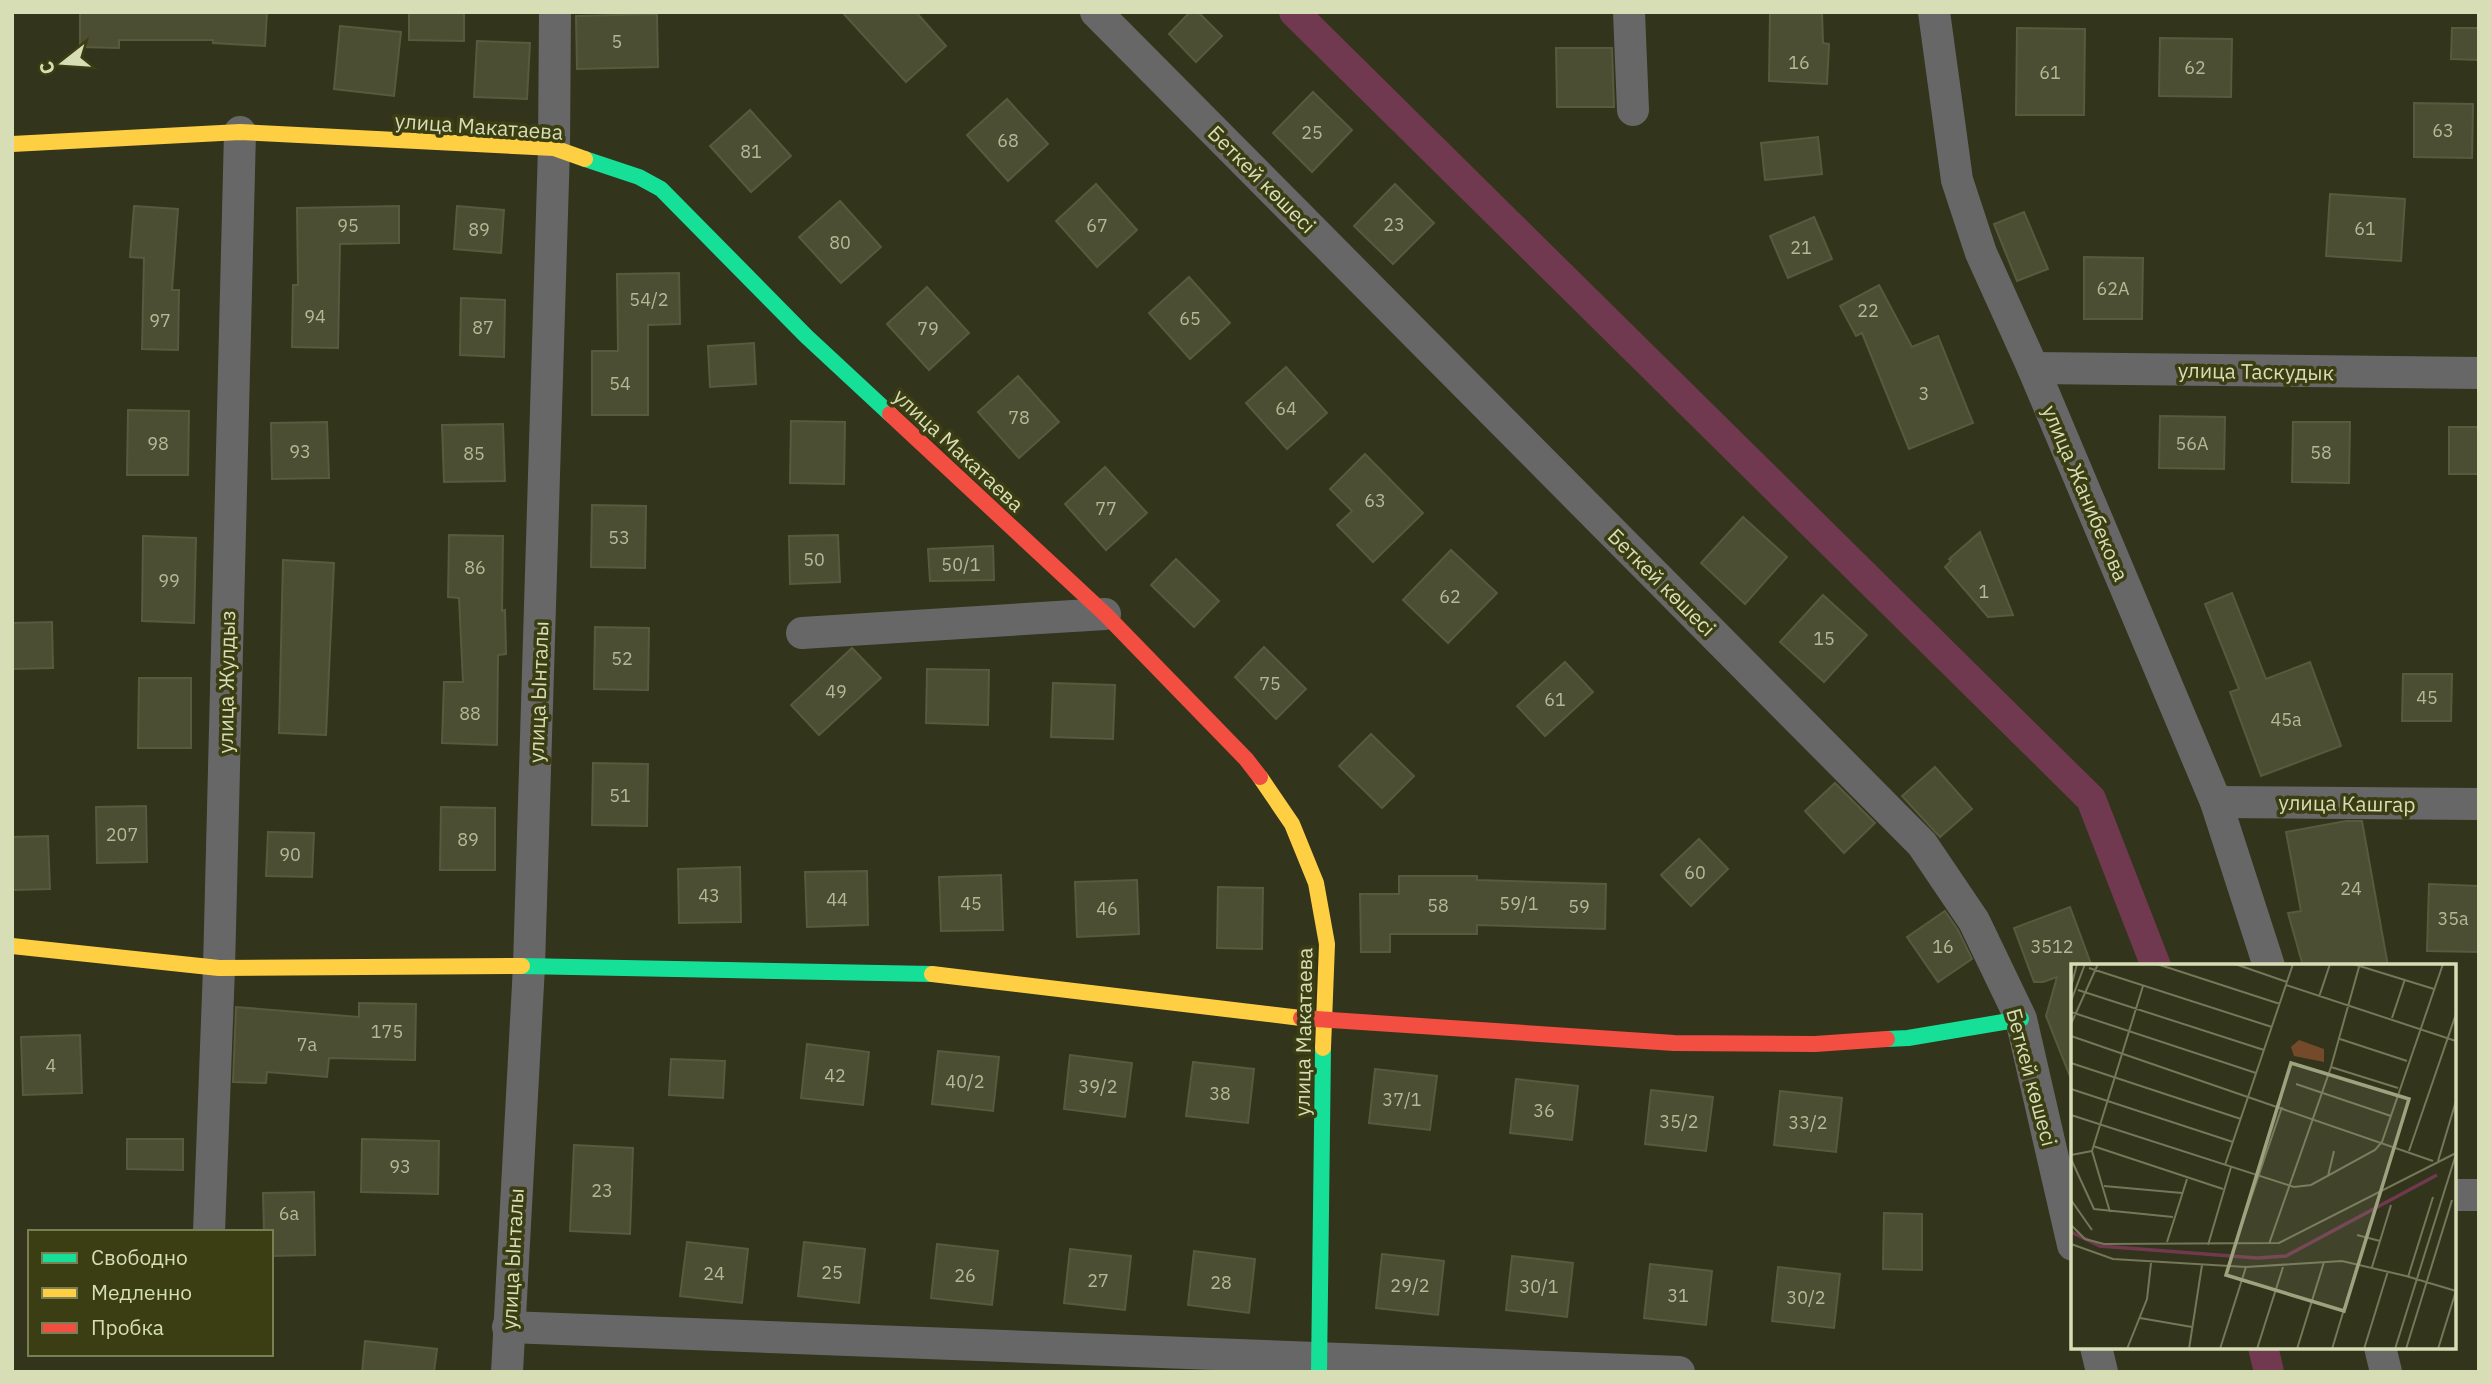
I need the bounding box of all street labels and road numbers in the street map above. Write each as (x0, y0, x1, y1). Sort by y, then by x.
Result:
street label: улица Макатаева (394, 106, 564, 146)
street label: Беткей көшесі (1202, 119, 1322, 239)
street label: улица Таскудык (2178, 356, 2334, 386)
street label: улица Макатаева (888, 382, 1030, 518)
street label: улица Жанибекова (2036, 401, 2136, 585)
street label: Беткей көшесі (1602, 522, 1722, 642)
street label: улица Жулдыз (211, 610, 241, 754)
street label: улица Ынталы (522, 621, 554, 763)
street label: улица Кашгар (2278, 788, 2416, 818)
street label: улица Макатаева (1288, 947, 1318, 1117)
street label: Беткей көшесі (2000, 1005, 2064, 1149)
street label: улица Ынталы (494, 1187, 530, 1331)

